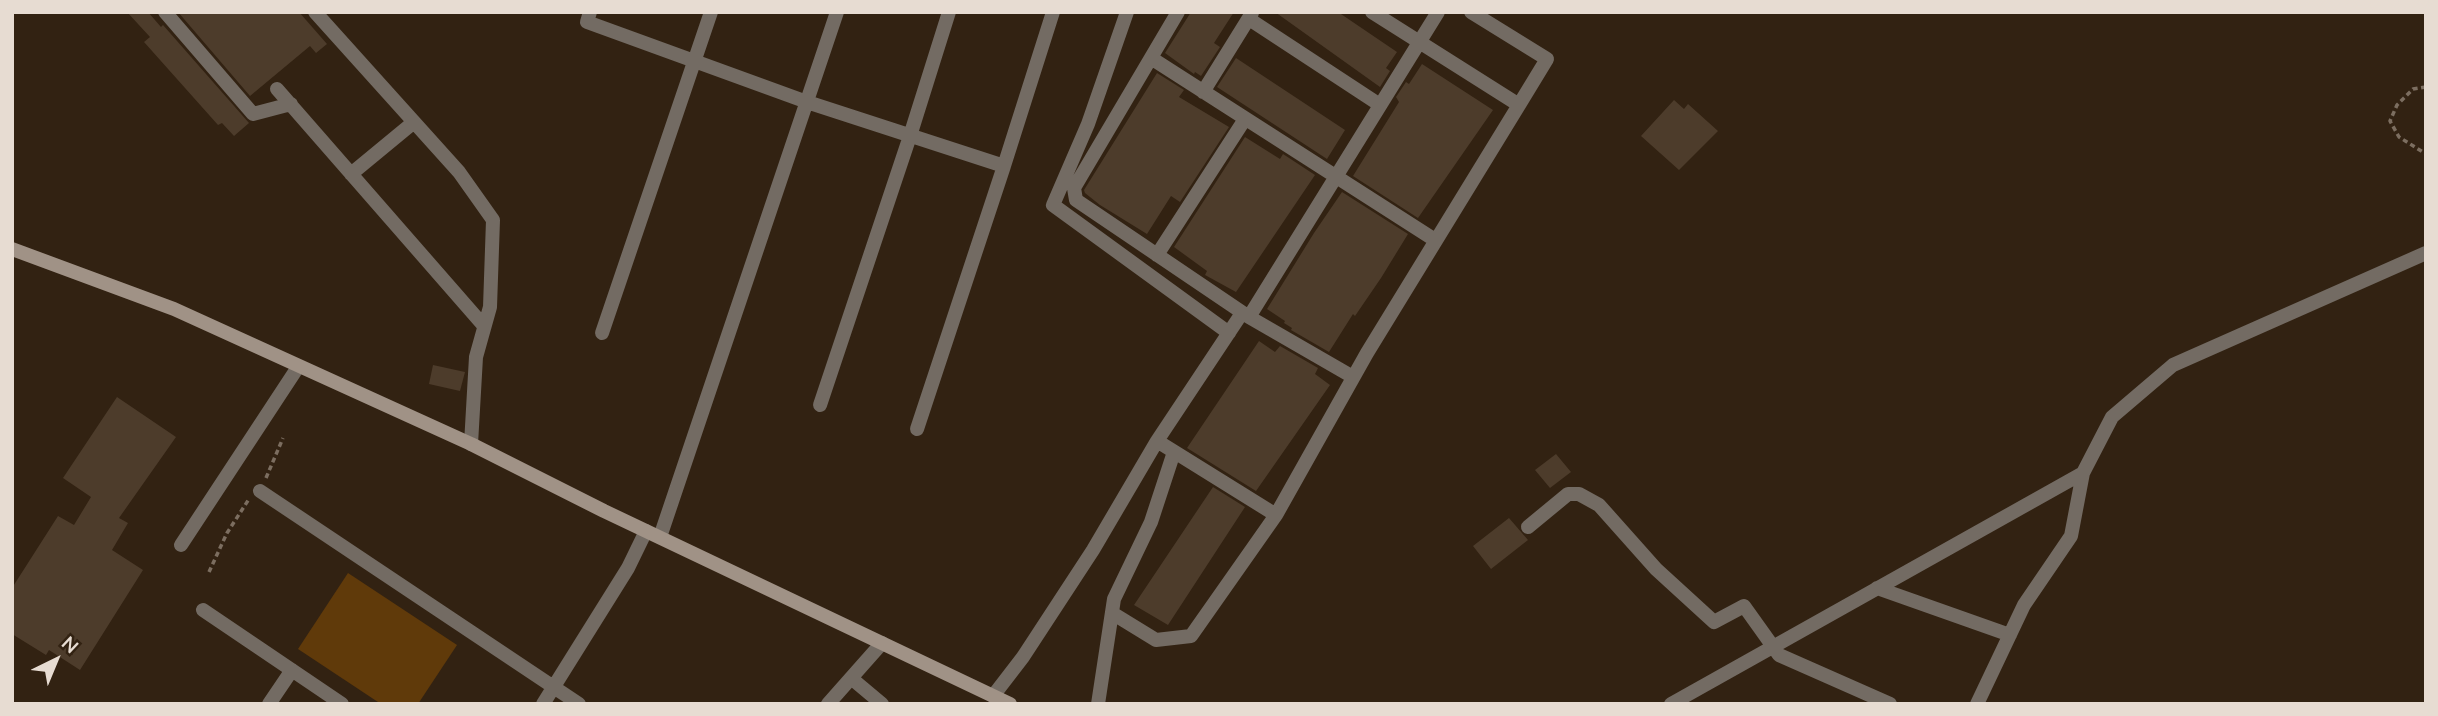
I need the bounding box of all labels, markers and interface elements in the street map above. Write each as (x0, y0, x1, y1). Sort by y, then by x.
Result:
north arrow (21, 625, 91, 695)
text: N (57, 631, 84, 658)

